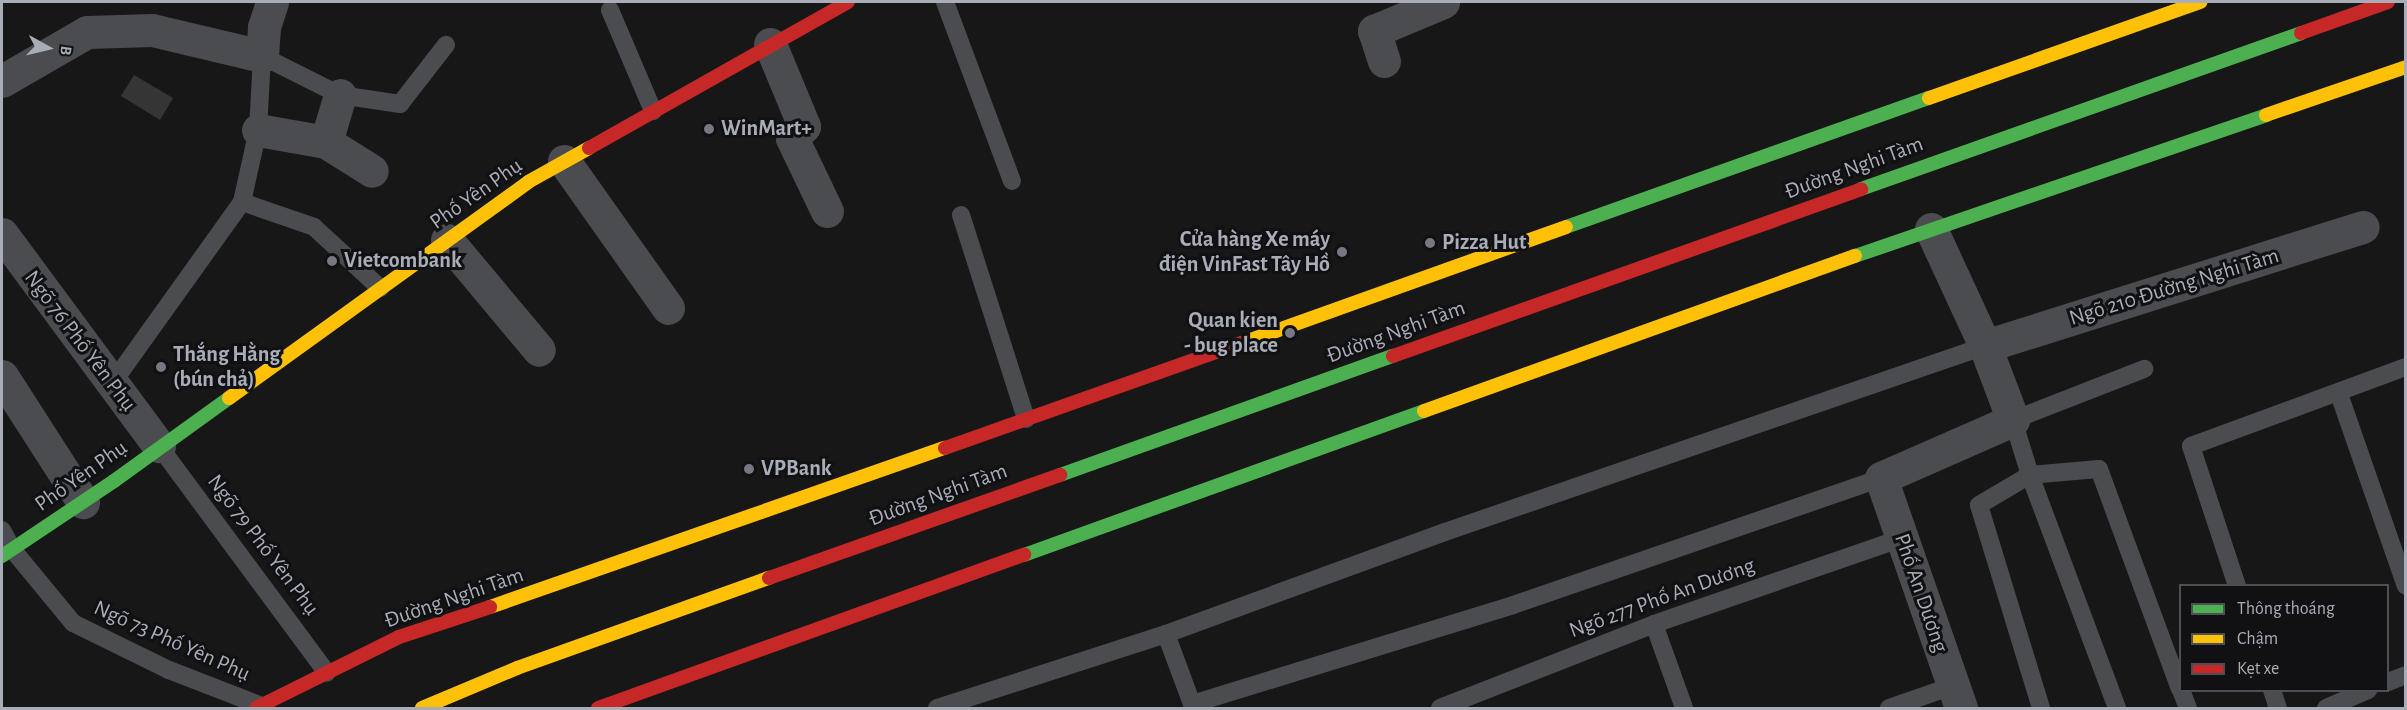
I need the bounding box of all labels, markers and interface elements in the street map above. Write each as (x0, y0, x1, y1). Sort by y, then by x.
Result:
north arrow (18, 18, 78, 78)
text: B (57, 45, 74, 56)
place label: WinMart+ (721, 116, 812, 142)
marker: WinMart+ (702, 122, 716, 136)
street label: Đường Nghi Tàm (1781, 131, 1927, 205)
street label: Phố Yên Phụ (425, 153, 527, 235)
place label: Cửa hàng Xe máy điện VinFast Tây Hồ (1159, 226, 1330, 278)
place label: Pizza Hut (1442, 230, 1526, 256)
marker: Pizza Hut (1423, 236, 1437, 250)
street label: Ngõ 210 Đường Nghi Tàm (2066, 243, 2282, 331)
marker: Cửa hàng Xe máy điện VinFast Tây Hồ (1335, 245, 1349, 259)
place label: Vietcombank (344, 248, 462, 274)
marker: Vietcombank (325, 254, 339, 268)
street label: Ngõ 76 Phố Yên Phụ (18, 265, 142, 417)
street label: Đường Nghi Tàm (1323, 295, 1469, 369)
place label: Quan kien - bug place (1184, 307, 1278, 358)
marker: Quan kien - bug place (1283, 326, 1297, 340)
place label: Thắng Hằng (bún chả) (173, 341, 280, 392)
marker: Thắng Hằng (bún chả) (154, 360, 168, 374)
street label: Phố Yên Phụ (30, 435, 132, 517)
place label: VPBank (761, 456, 832, 482)
street label: Đường Nghi Tàm (865, 458, 1011, 532)
marker: VPBank (742, 462, 756, 476)
street label: Ngõ 79 Phố Yên Phụ (201, 469, 325, 621)
street label: Phố An Dương (1888, 530, 1954, 656)
street label: Ngõ 277 Phố An Dương (1566, 552, 1758, 644)
street label: Đường Nghi Tàm (381, 562, 527, 634)
legend (2179, 584, 2389, 692)
street label: Ngõ 73 Phố Yên Phụ (90, 595, 254, 687)
text: Thông thoáng (2237, 600, 2335, 618)
text: Chậm (2237, 630, 2278, 648)
text: Kẹt xe (2237, 660, 2279, 678)

